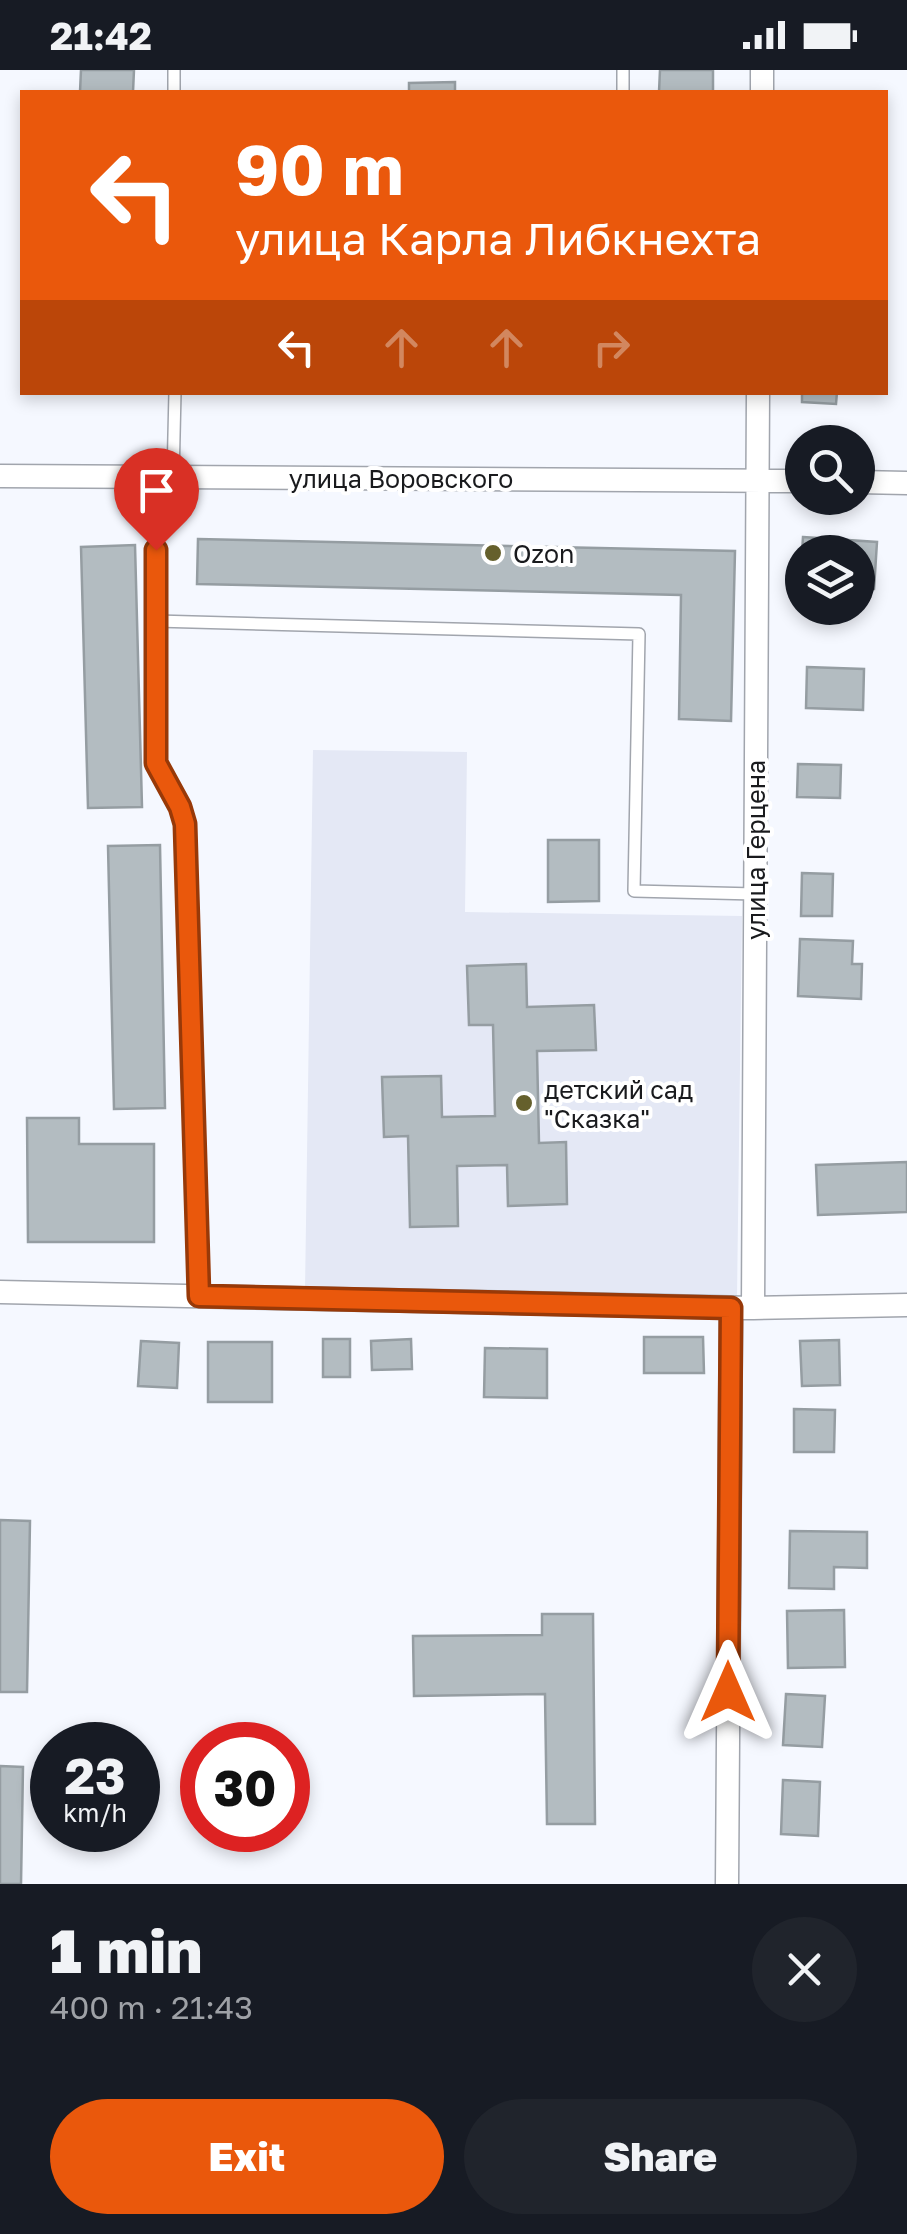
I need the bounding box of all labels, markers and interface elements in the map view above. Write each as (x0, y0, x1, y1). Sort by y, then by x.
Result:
text: 21:42 (50, 13, 152, 58)
text: 90 m (235, 126, 404, 210)
icon: left (70, 130, 200, 260)
text: улица Карла Либкнехта (235, 211, 761, 265)
icon: left (269, 320, 324, 375)
icon: ahead (374, 320, 429, 375)
icon: ahead (479, 320, 534, 375)
icon: right (584, 320, 639, 375)
map controls (785, 425, 875, 625)
button: search (785, 425, 875, 515)
pin (114, 448, 199, 551)
icon: arrive (129, 463, 184, 518)
street label: улица Воровского (289, 463, 513, 494)
button: layers (785, 535, 875, 625)
place label: Ozon (513, 538, 574, 569)
marker: Ozon (482, 542, 504, 564)
street label: улица Герцена (740, 760, 771, 940)
place label: детский сад "Сказка" (544, 1074, 693, 1134)
marker: детский сад "Сказка" (513, 1092, 535, 1114)
position arrow (676, 1640, 780, 1744)
speed limit sign: 30 (180, 1722, 310, 1852)
text: 23 (64, 1745, 125, 1805)
text: km/h (63, 1797, 127, 1828)
text: 1 min (50, 1914, 202, 1986)
button: close (752, 1917, 857, 2022)
text: 400 m · 21:43 (50, 1988, 253, 2026)
button: Exit (50, 2099, 444, 2214)
button: Share (464, 2099, 857, 2214)

